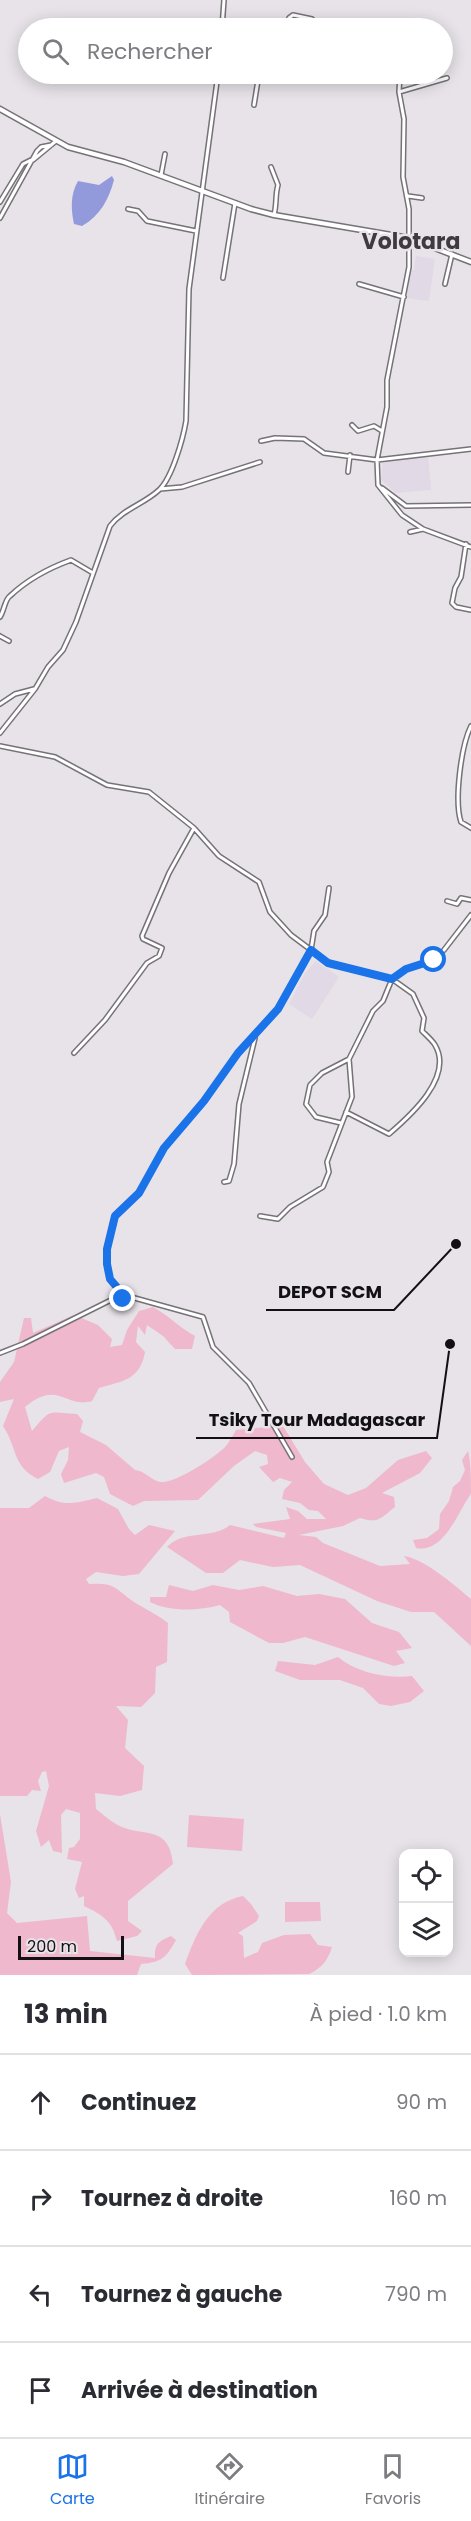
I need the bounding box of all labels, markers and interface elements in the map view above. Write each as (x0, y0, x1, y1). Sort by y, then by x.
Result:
search box (18, 18, 453, 84)
icon: search (39, 35, 72, 68)
text: Rechercher (87, 36, 213, 67)
district label: Volotara (362, 226, 460, 257)
route start (420, 946, 446, 972)
callout: DEPOT SCM (266, 1274, 394, 1310)
text: DEPOT SCM (278, 1279, 382, 1304)
route end (109, 1285, 135, 1311)
callout: Tsiky Tour Madagascar (196, 1402, 437, 1438)
text: Tsiky Tour Madagascar (209, 1407, 426, 1432)
map controls (399, 1849, 453, 1957)
button: locate (399, 1849, 453, 1903)
button: layers (399, 1903, 453, 1957)
scale bar (18, 1933, 124, 1960)
text: 200 m (27, 1935, 77, 1958)
text: 13 min (24, 1996, 108, 2032)
text: À pied · 1.0 km (310, 2000, 447, 2028)
icon: ahead (24, 2086, 57, 2119)
text: Continuez (81, 2087, 196, 2118)
text: 90 m (396, 2088, 447, 2116)
icon: right (24, 2182, 57, 2215)
text: Tournez à droite (81, 2183, 263, 2214)
text: 160 m (389, 2184, 447, 2212)
icon: left (24, 2278, 57, 2311)
text: Tournez à gauche (81, 2279, 282, 2310)
text: 790 m (385, 2280, 447, 2308)
icon: arrive (24, 2374, 57, 2407)
text: Arrivée à destination (81, 2375, 318, 2406)
tab: Carte (50, 2450, 95, 2511)
tab: Itinéraire (195, 2450, 265, 2511)
tab: Favoris (365, 2450, 421, 2511)

